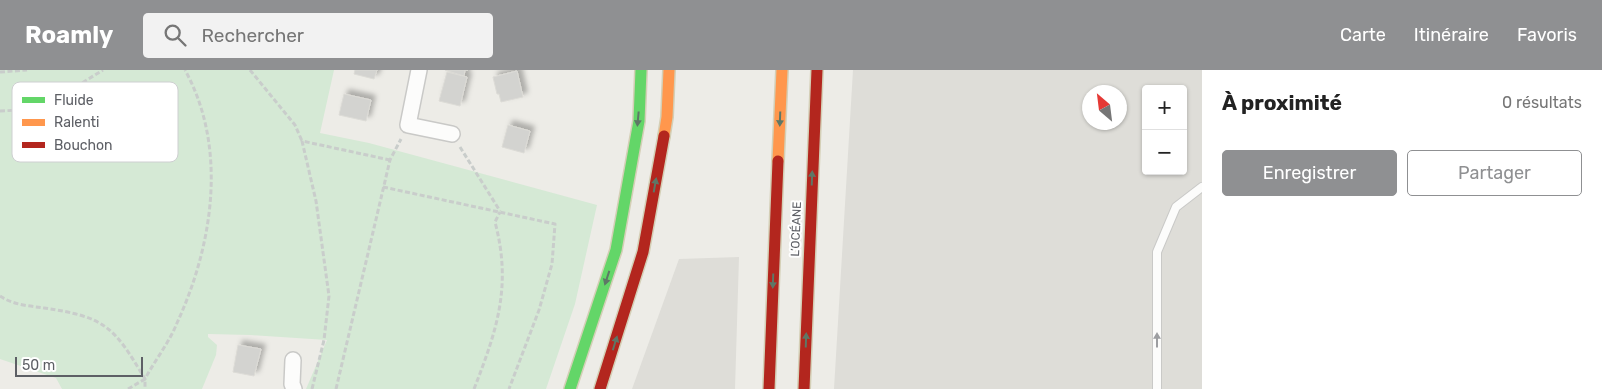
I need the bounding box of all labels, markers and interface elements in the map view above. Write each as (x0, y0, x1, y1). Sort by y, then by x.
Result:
search box (143, 13, 493, 58)
text: Roamly (25, 21, 113, 49)
icon: search (161, 21, 189, 49)
text: Rechercher (201, 24, 304, 47)
text: Carte (1340, 24, 1386, 46)
text: Itinéraire (1414, 24, 1489, 46)
text: Favoris (1517, 24, 1577, 46)
legend (12, 82, 178, 162)
north arrow (1082, 85, 1127, 130)
map controls (1142, 85, 1187, 175)
button: + (1142, 85, 1187, 130)
text: À proximité (1222, 90, 1342, 115)
text: Fluide (54, 92, 94, 109)
text: 0 résultats (1502, 93, 1582, 112)
one-way arrow (634, 111, 642, 127)
one-way arrow (776, 111, 784, 127)
text: Ralenti (54, 114, 99, 131)
button: − (1142, 130, 1187, 175)
text: Bouchon (54, 137, 113, 154)
button: Enregistrer (1222, 150, 1397, 196)
button: Partager (1407, 150, 1582, 196)
one-way arrow (809, 170, 817, 186)
one-way arrow (651, 177, 659, 193)
street label: L’OCÉANE (788, 201, 804, 257)
one-way arrow (603, 270, 610, 285)
one-way arrow (769, 273, 777, 289)
one-way arrow (802, 332, 810, 348)
one-way arrow (1153, 332, 1161, 348)
one-way arrow (611, 335, 619, 350)
scale bar (15, 354, 142, 377)
text: 50 m (22, 357, 55, 374)

